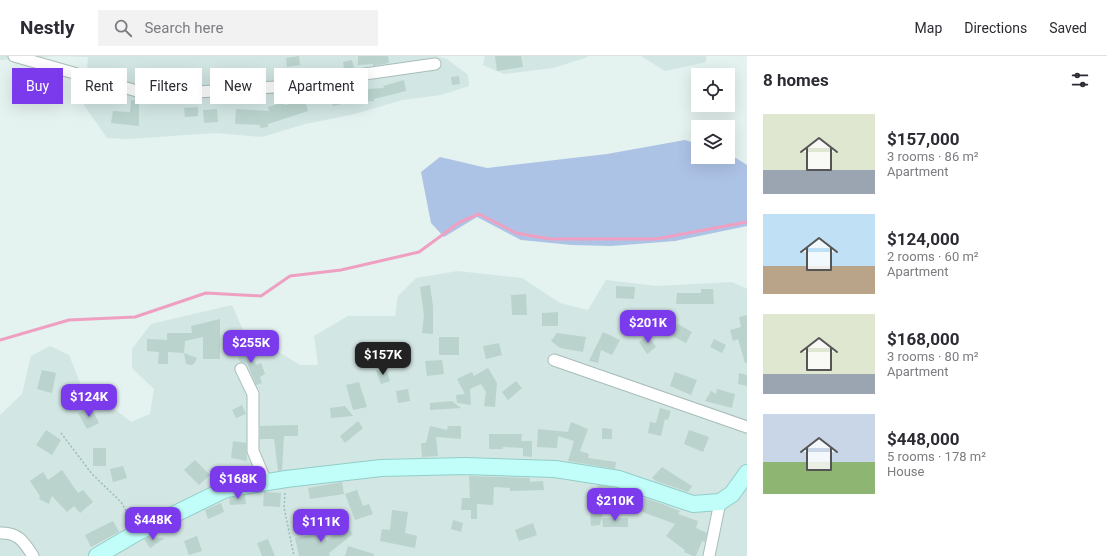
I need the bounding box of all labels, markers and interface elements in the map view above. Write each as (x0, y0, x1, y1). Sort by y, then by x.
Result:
search box (98, 10, 378, 46)
text: Nestly (20, 16, 74, 39)
icon: search (112, 17, 134, 39)
text: Search here (144, 19, 223, 37)
text: Map (915, 20, 942, 36)
text: Directions (964, 20, 1027, 36)
text: Saved (1049, 20, 1087, 36)
chip: Buy (12, 68, 63, 104)
chip: Rent (71, 68, 127, 104)
chip: Filters (135, 68, 202, 104)
chip: New (210, 68, 266, 104)
chip: Apartment (274, 68, 368, 104)
map controls (691, 68, 735, 164)
button: locate (691, 68, 735, 112)
icon: filters (1069, 69, 1091, 91)
text: 8 homes (763, 70, 829, 90)
button: layers (691, 120, 735, 164)
text: $157,000 (887, 129, 959, 149)
icon: home (795, 130, 843, 178)
text: 3 rooms · 86 m² (887, 149, 979, 164)
text: Apartment (887, 164, 949, 179)
text: $124,000 (887, 229, 959, 249)
icon: home (795, 230, 843, 278)
text: 2 rooms · 60 m² (887, 249, 979, 264)
text: Apartment (887, 264, 949, 279)
pin: $201K (620, 310, 676, 344)
text: $201K (629, 315, 667, 330)
text: $168,000 (887, 329, 959, 349)
pin: $255K (223, 330, 279, 364)
icon: home (795, 330, 843, 378)
text: $255K (232, 335, 270, 350)
pin: $157K (355, 342, 411, 376)
text: $157K (364, 347, 402, 362)
text: 3 rooms · 80 m² (887, 349, 979, 364)
text: Apartment (887, 364, 949, 379)
pin: $124K (61, 384, 117, 418)
text: $124K (70, 389, 108, 404)
text: $448,000 (887, 429, 959, 449)
icon: home (795, 430, 843, 478)
text: 5 rooms · 178 m² (887, 449, 986, 464)
text: House (887, 464, 924, 479)
pin: $168K (210, 466, 266, 500)
text: $168K (219, 471, 257, 486)
pin: $210K (587, 488, 643, 522)
text: $210K (596, 493, 634, 508)
pin: $448K (125, 507, 181, 541)
pin: $111K (293, 509, 349, 543)
text: $448K (134, 512, 172, 527)
text: $111K (302, 514, 340, 529)

